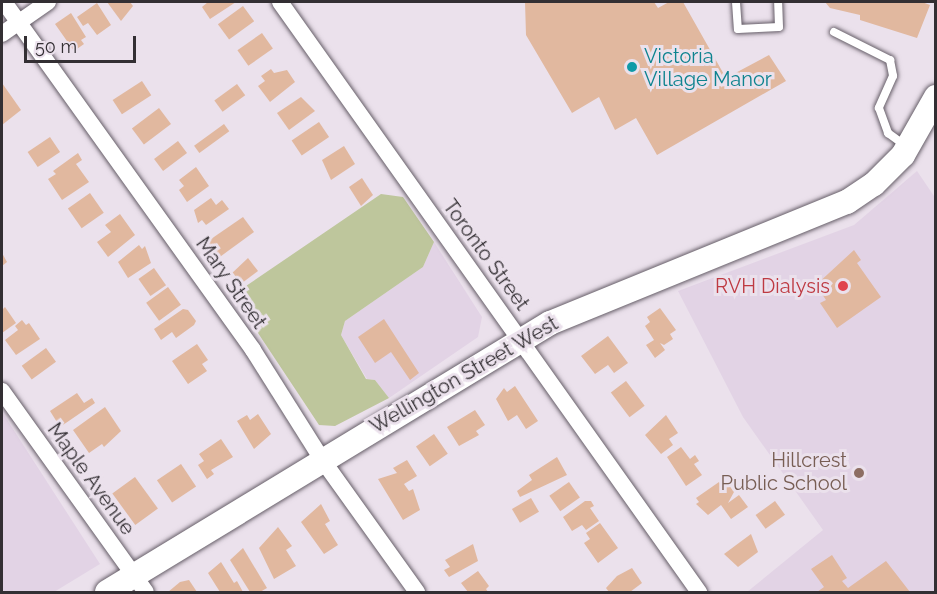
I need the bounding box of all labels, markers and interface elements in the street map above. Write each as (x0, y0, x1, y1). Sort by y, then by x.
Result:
scale bar (27, 24, 140, 62)
text: 50 m (35, 36, 77, 57)
place label: Victoria Village Manor (644, 44, 772, 91)
marker: Victoria Village Manor (625, 60, 639, 74)
street label: Toronto Street (438, 195, 534, 315)
street label: Mary Street (191, 232, 271, 334)
place label: RVH Dialysis (715, 274, 830, 298)
marker: RVH Dialysis (834, 277, 852, 295)
street label: Wellington Street West (365, 311, 563, 439)
street label: Maple Avenue (42, 418, 140, 540)
place label: Hillcrest Public School (720, 449, 847, 496)
marker: Hillcrest Public School (852, 466, 866, 480)

